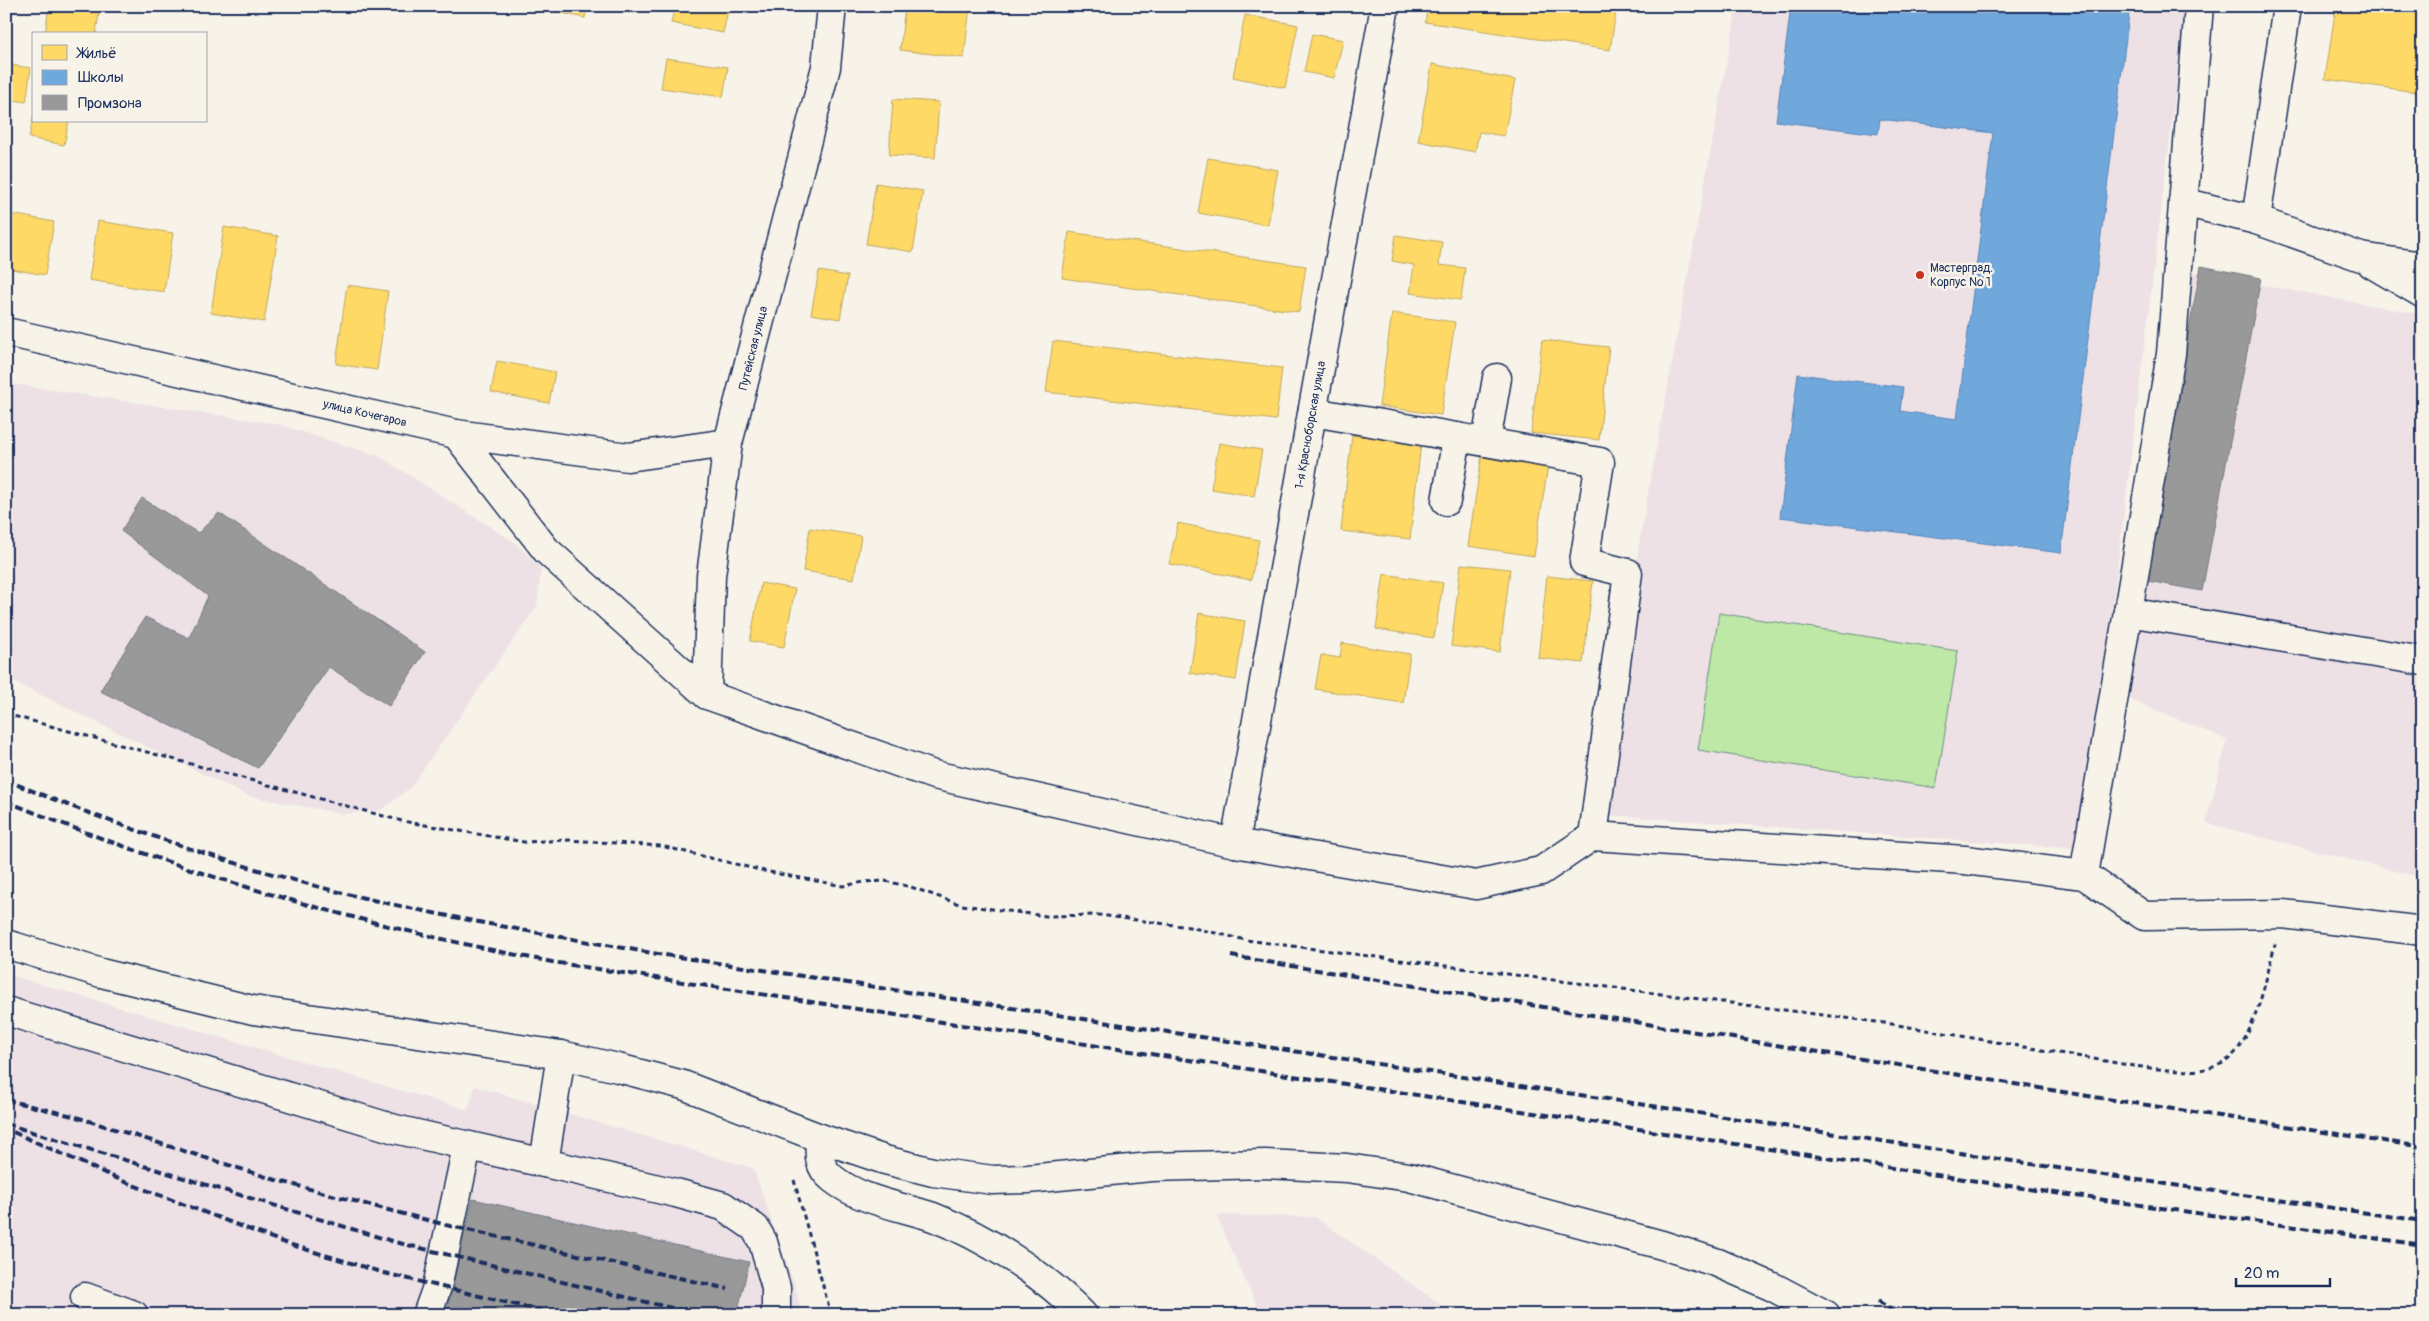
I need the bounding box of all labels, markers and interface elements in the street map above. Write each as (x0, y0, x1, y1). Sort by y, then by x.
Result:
legend (32, 32, 208, 122)
text: Жильё (76, 44, 117, 63)
text: Школы (78, 68, 124, 87)
text: Промзона (78, 94, 142, 113)
place label: Мастерград. Корпус № 1 (1930, 261, 1993, 290)
marker: Мастерград. Корпус № 1 (1914, 269, 1926, 281)
street label: Путейская улица (736, 304, 771, 392)
street label: 1-я Красноборская улица (1292, 360, 1329, 490)
street label: улица Кочегаров (321, 396, 408, 430)
scale bar (2236, 1256, 2330, 1288)
text: 20 m (2244, 1264, 2279, 1283)

